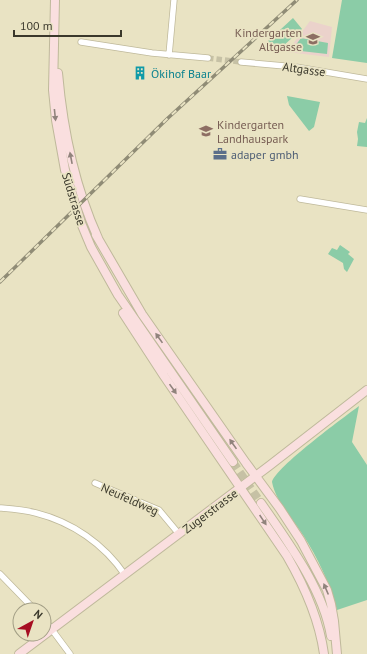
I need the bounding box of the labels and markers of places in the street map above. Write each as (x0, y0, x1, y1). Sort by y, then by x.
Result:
place label: Kindergarten Altgasse (235, 25, 302, 54)
school or university icon: Kindergarten Altgasse (305, 31, 321, 47)
building icon: Ökihof Baar (132, 65, 148, 81)
place label: Ökihof Baar (151, 66, 211, 81)
place label: Kindergarten Landhauspark (217, 117, 288, 146)
school or university icon: Kindergarten Landhauspark (198, 123, 214, 139)
office icon: adaper gmbh (212, 146, 228, 162)
place label: adaper gmbh (231, 147, 298, 162)

